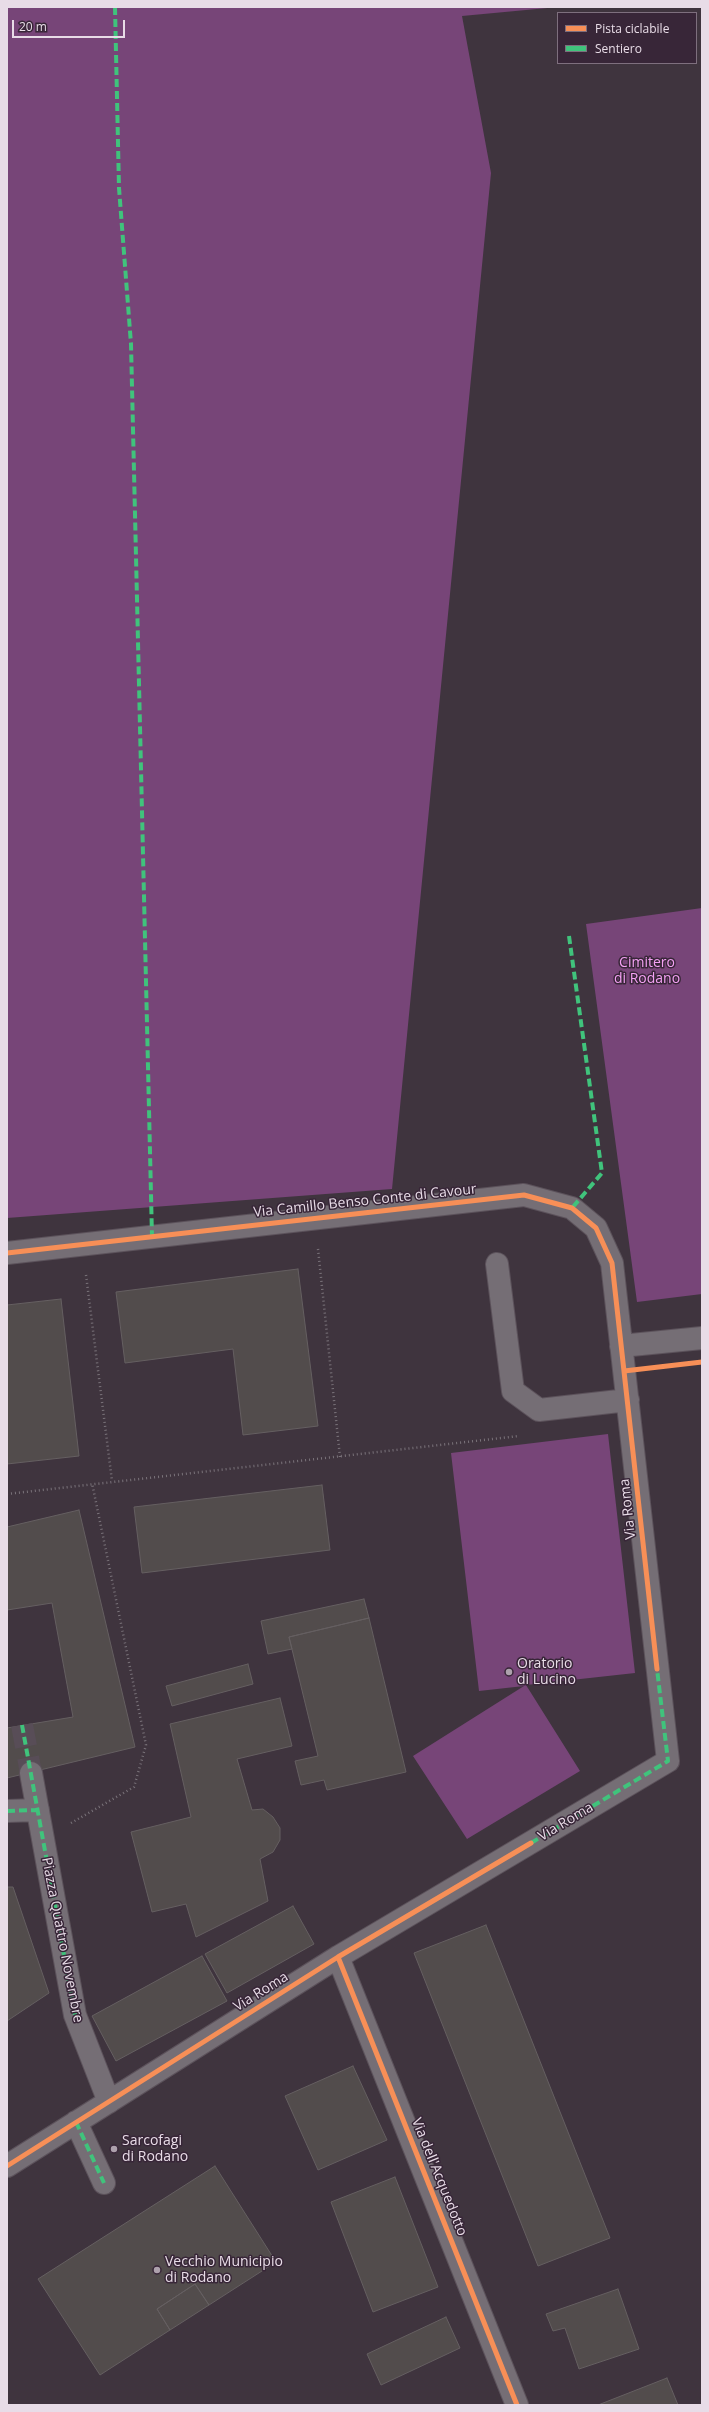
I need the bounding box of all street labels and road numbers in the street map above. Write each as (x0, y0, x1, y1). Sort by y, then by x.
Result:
street label: Via Camillo Benso Conte di Cavour (253, 1181, 477, 1221)
street label: Via Roma (616, 1478, 640, 1540)
street label: Via Roma (535, 1799, 597, 1845)
street label: Piazza Quattro Novembre (38, 1856, 86, 2024)
street label: Via Roma (231, 1969, 291, 2015)
street label: Via dell'Acquedotto (408, 2116, 470, 2238)

